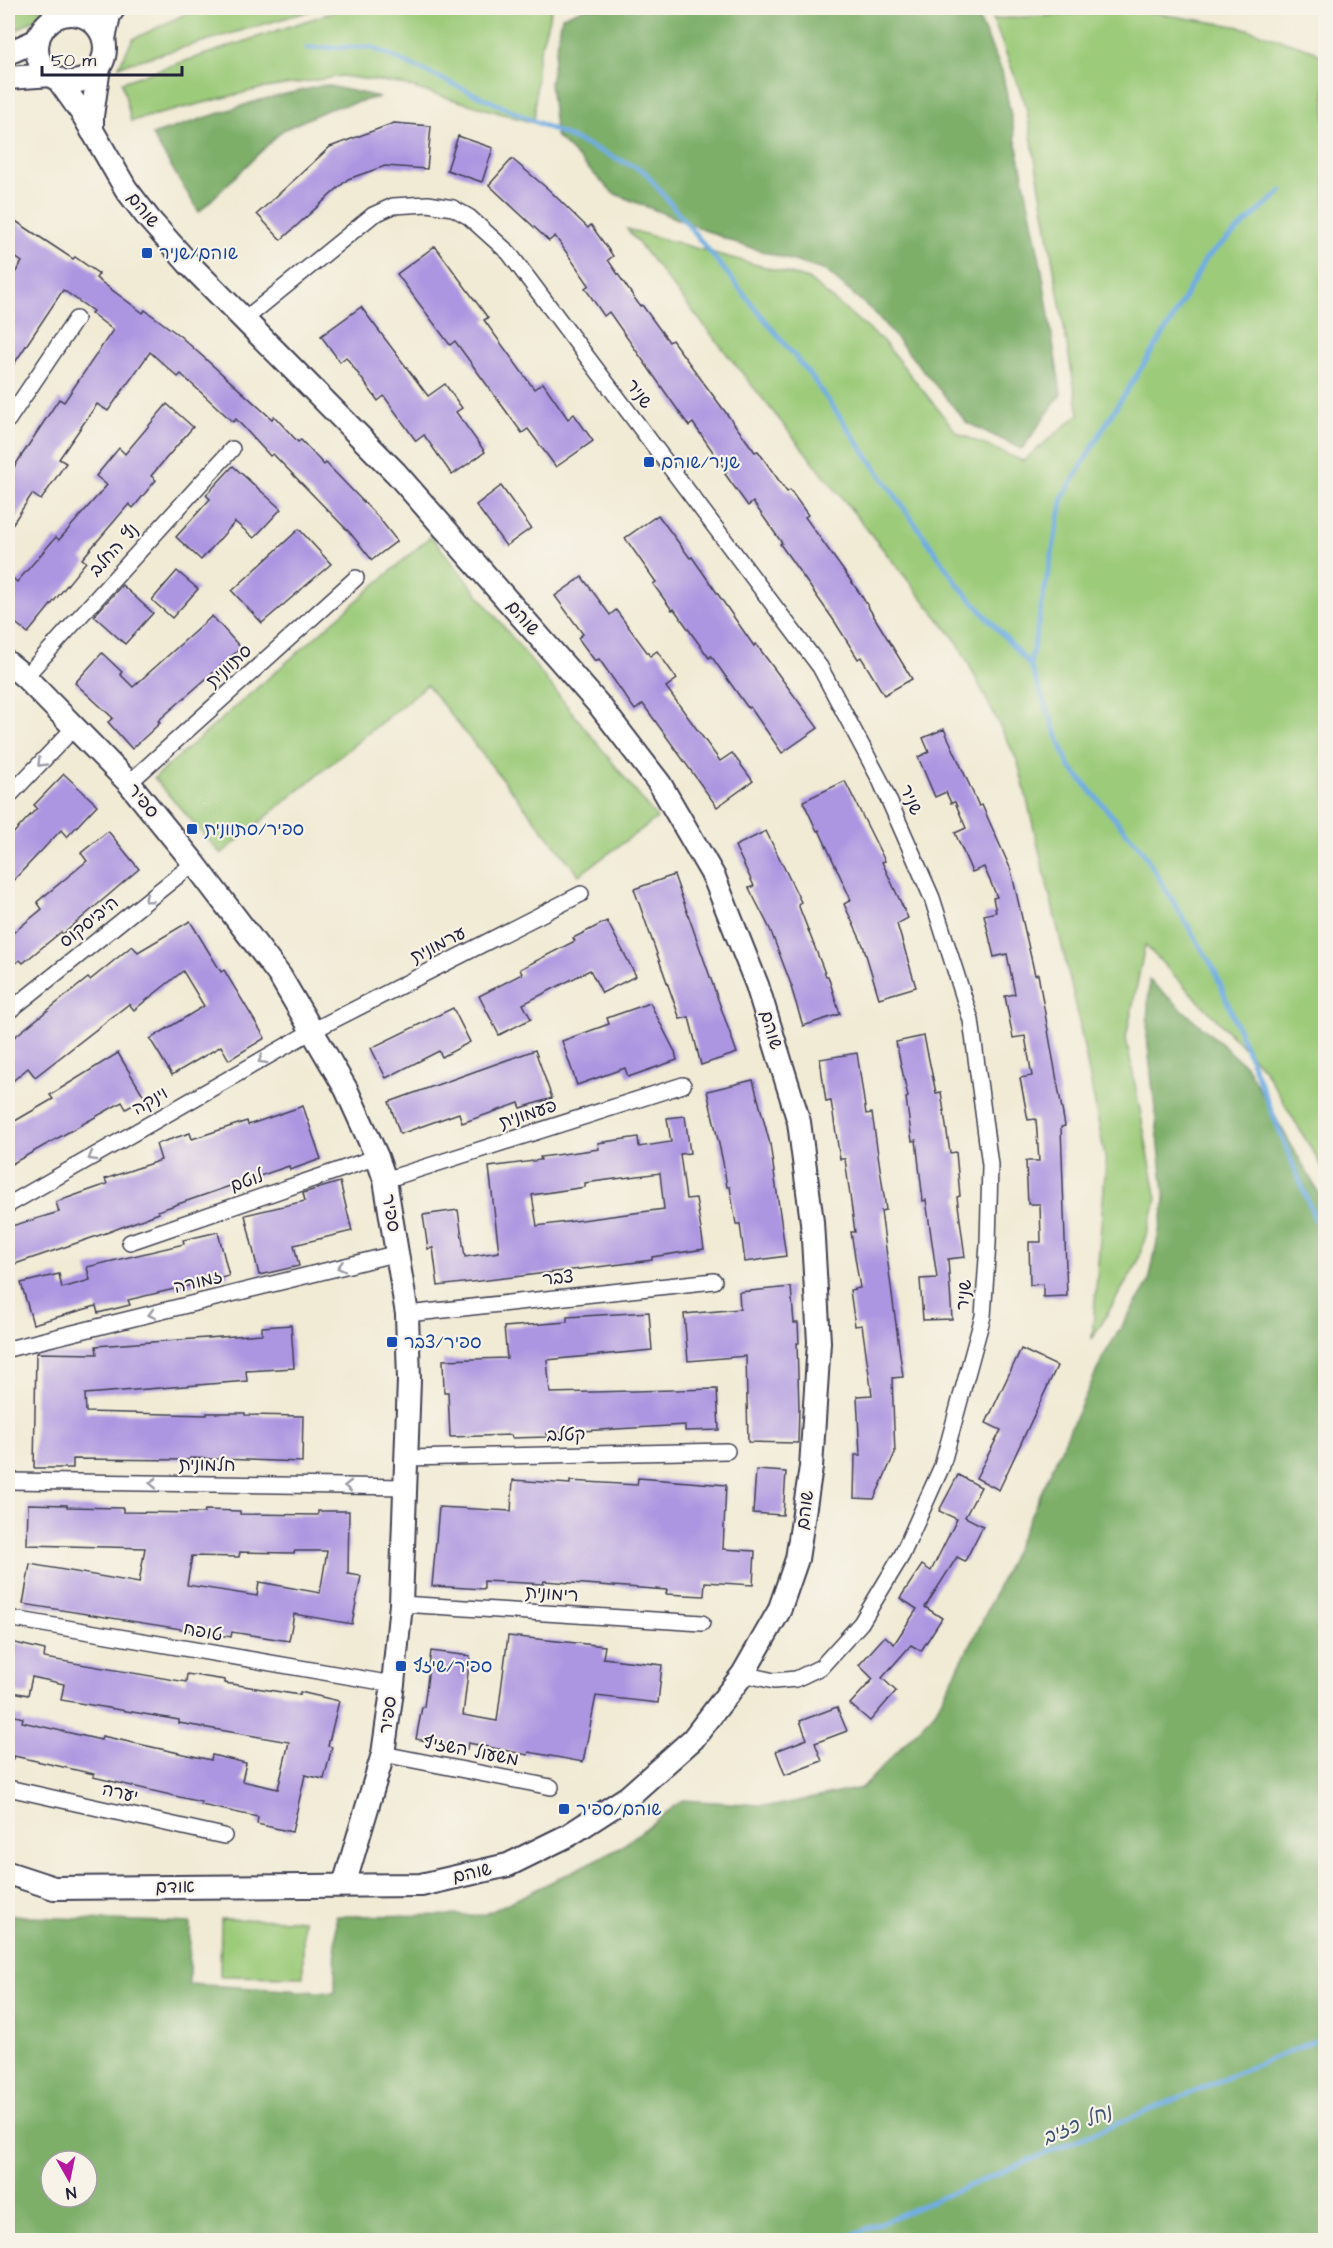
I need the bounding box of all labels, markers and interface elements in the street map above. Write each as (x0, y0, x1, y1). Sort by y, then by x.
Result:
scale bar (42, 39, 182, 77)
text: 50 m (51, 48, 96, 73)
street label: שוהם (121, 187, 165, 233)
place label: שוהם/שניר (159, 241, 238, 266)
marker: שוהם/שניר (140, 246, 154, 260)
street label: שניר (620, 374, 658, 414)
place label: שניר/שוהם (661, 450, 740, 475)
marker: שניר/שוהם (642, 455, 656, 469)
street label: נץ החלב (83, 518, 145, 582)
street label: שוהם (501, 595, 545, 641)
street label: סתוונית (200, 639, 258, 693)
one-way arrow (37, 755, 48, 766)
street label: ספיר (121, 778, 165, 824)
street label: שניר (893, 781, 929, 819)
place label: ספיר/סתוונית (204, 817, 304, 842)
marker: ספיר/סתוונית (185, 822, 199, 836)
street label: היביסקוס (54, 890, 124, 954)
one-way arrow (144, 892, 155, 903)
street label: ערמונית (406, 920, 470, 970)
street label: שוהם (753, 1007, 789, 1053)
one-way arrow (258, 1053, 268, 1065)
street label: וינקה (127, 1081, 173, 1121)
street label: פעמונית (496, 1093, 560, 1135)
one-way arrow (88, 1150, 98, 1161)
street label: לוטם (227, 1163, 268, 1198)
street label: ספיר (375, 1192, 407, 1234)
one-way arrow (336, 1260, 346, 1273)
street label: זמורה (171, 1264, 225, 1300)
street label: צבר (541, 1264, 575, 1292)
street label: שניר (950, 1278, 978, 1312)
one-way arrow (147, 1306, 157, 1319)
place label: ספיר/צבר (404, 1330, 481, 1355)
marker: ספיר/צבר (385, 1335, 399, 1349)
street label: קטלב (546, 1422, 586, 1448)
street label: חלמונית (178, 1452, 236, 1478)
one-way arrow (148, 1477, 157, 1490)
one-way arrow (343, 1480, 352, 1493)
street label: שוהם (790, 1489, 820, 1531)
street label: רימונית (524, 1580, 580, 1608)
street label: טופח (181, 1616, 225, 1648)
place label: ספיר/שיזף (413, 1654, 492, 1679)
marker: ספיר/שיזף (394, 1659, 408, 1673)
street label: ספיר (373, 1695, 403, 1735)
street label: משעול השזיף (421, 1729, 521, 1773)
street label: יערה (99, 1777, 141, 1809)
place label: שוהם/ספיר (576, 1797, 662, 1822)
marker: שוהם/ספיר (557, 1802, 571, 1816)
street label: שוהם (450, 1856, 494, 1890)
street label: אודם (155, 1874, 195, 1900)
water label: נחל כזיב (1038, 2097, 1117, 2152)
north arrow (39, 2149, 99, 2209)
text: N (65, 2181, 78, 2204)

